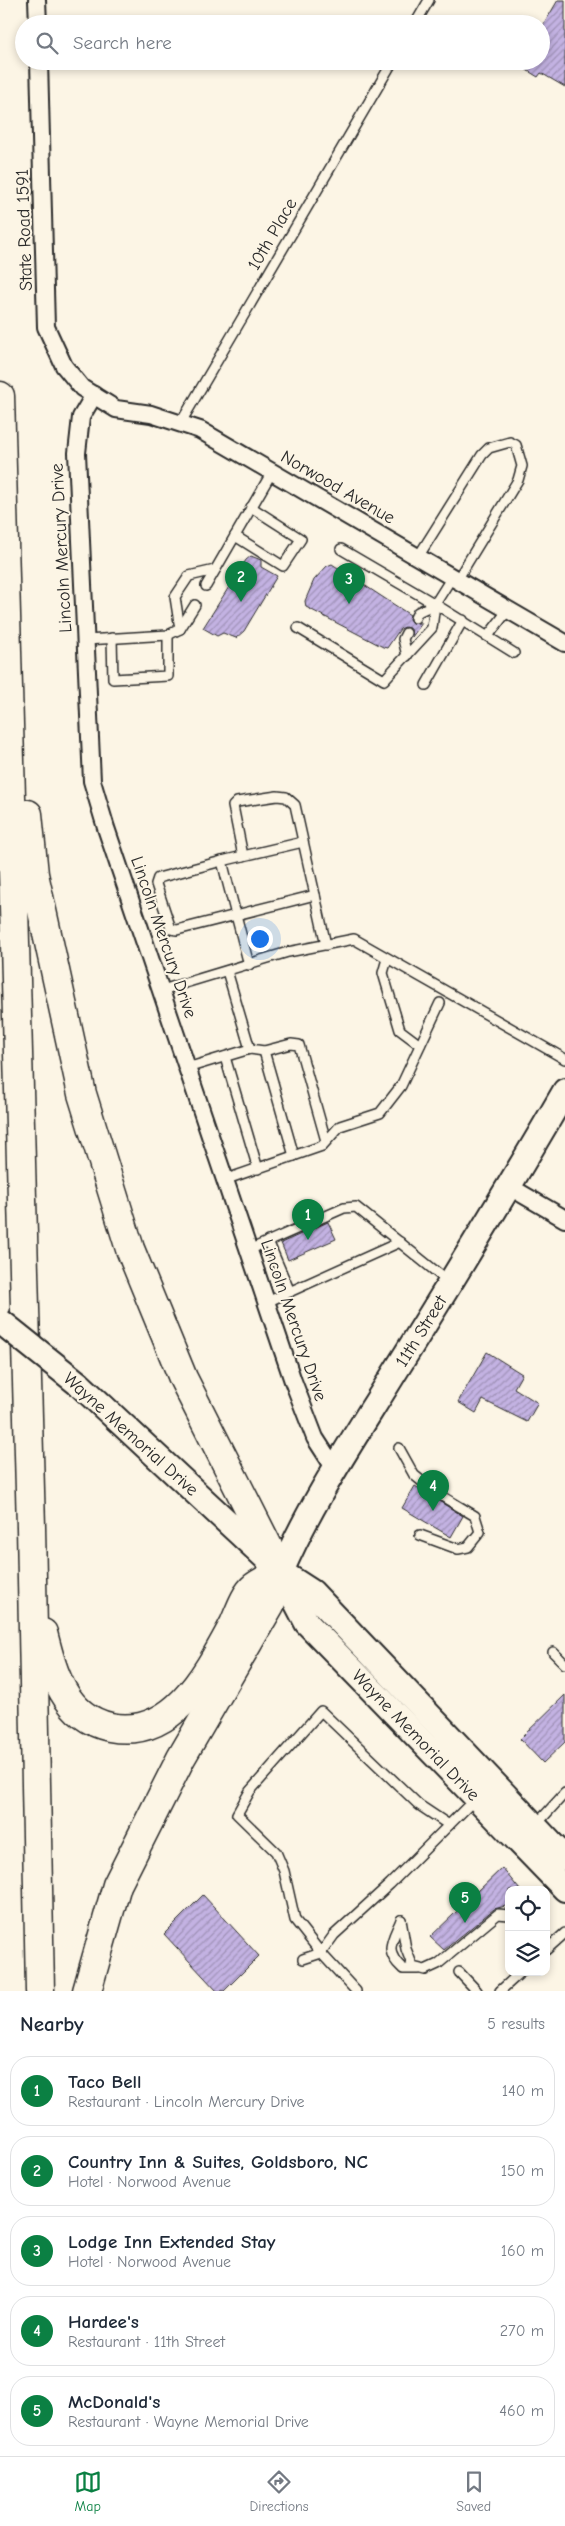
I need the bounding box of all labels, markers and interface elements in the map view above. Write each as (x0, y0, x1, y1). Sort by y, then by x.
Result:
search box (15, 15, 550, 70)
icon: search (33, 29, 61, 57)
text: Search here (73, 32, 172, 54)
street label: State Road 1591 (12, 169, 37, 291)
street label: 10th Place (243, 194, 302, 274)
street label: Norwood Avenue (277, 446, 399, 529)
street label: Lincoln Mercury Drive (47, 463, 76, 633)
pin: 2 (225, 561, 257, 602)
pin: 3 (333, 563, 365, 604)
street label: Lincoln Mercury Drive (126, 854, 201, 1021)
your location (247, 926, 273, 952)
pin: 1 (292, 1199, 324, 1240)
street label: Lincoln Mercury Drive (256, 1237, 331, 1404)
street label: 11th Street (391, 1291, 452, 1371)
street label: Wayne Memorial Drive (59, 1368, 203, 1501)
pin: 4 (417, 1470, 449, 1511)
street label: Wayne Memorial Drive (348, 1665, 484, 1805)
pin: 5 (449, 1882, 481, 1923)
map controls (505, 1886, 550, 1976)
button: locate (505, 1886, 550, 1931)
button: layers (505, 1931, 550, 1976)
text: Nearby (20, 2012, 84, 2036)
text: 5 results (487, 2015, 545, 2033)
text: Taco Bell (68, 2071, 142, 2093)
text: 1 (34, 2082, 40, 2100)
text: 140 m (502, 2082, 544, 2100)
text: Restaurant · Lincoln Mercury Drive (68, 2093, 305, 2111)
text: Country Inn & Suites, Goldsboro, NC (68, 2151, 368, 2173)
text: 2 (33, 2162, 41, 2180)
text: 150 m (501, 2162, 544, 2180)
text: Hotel · Norwood Avenue (68, 2173, 231, 2191)
text: Lodge Inn Extended Stay (68, 2231, 276, 2253)
text: 3 (33, 2242, 41, 2260)
text: 160 m (501, 2242, 544, 2260)
text: Hotel · Norwood Avenue (68, 2253, 231, 2271)
text: Hardee's (68, 2311, 139, 2333)
text: 4 (33, 2322, 41, 2340)
text: 270 m (500, 2322, 544, 2340)
text: Restaurant · 11th Street (68, 2333, 225, 2351)
text: McDonald's (68, 2391, 160, 2413)
text: 5 (33, 2402, 41, 2420)
text: 460 m (499, 2402, 544, 2420)
text: Restaurant · Wayne Memorial Drive (68, 2413, 309, 2431)
tab: Map (74, 2468, 102, 2515)
tab: Directions (249, 2468, 309, 2515)
tab: Saved (456, 2468, 491, 2515)

